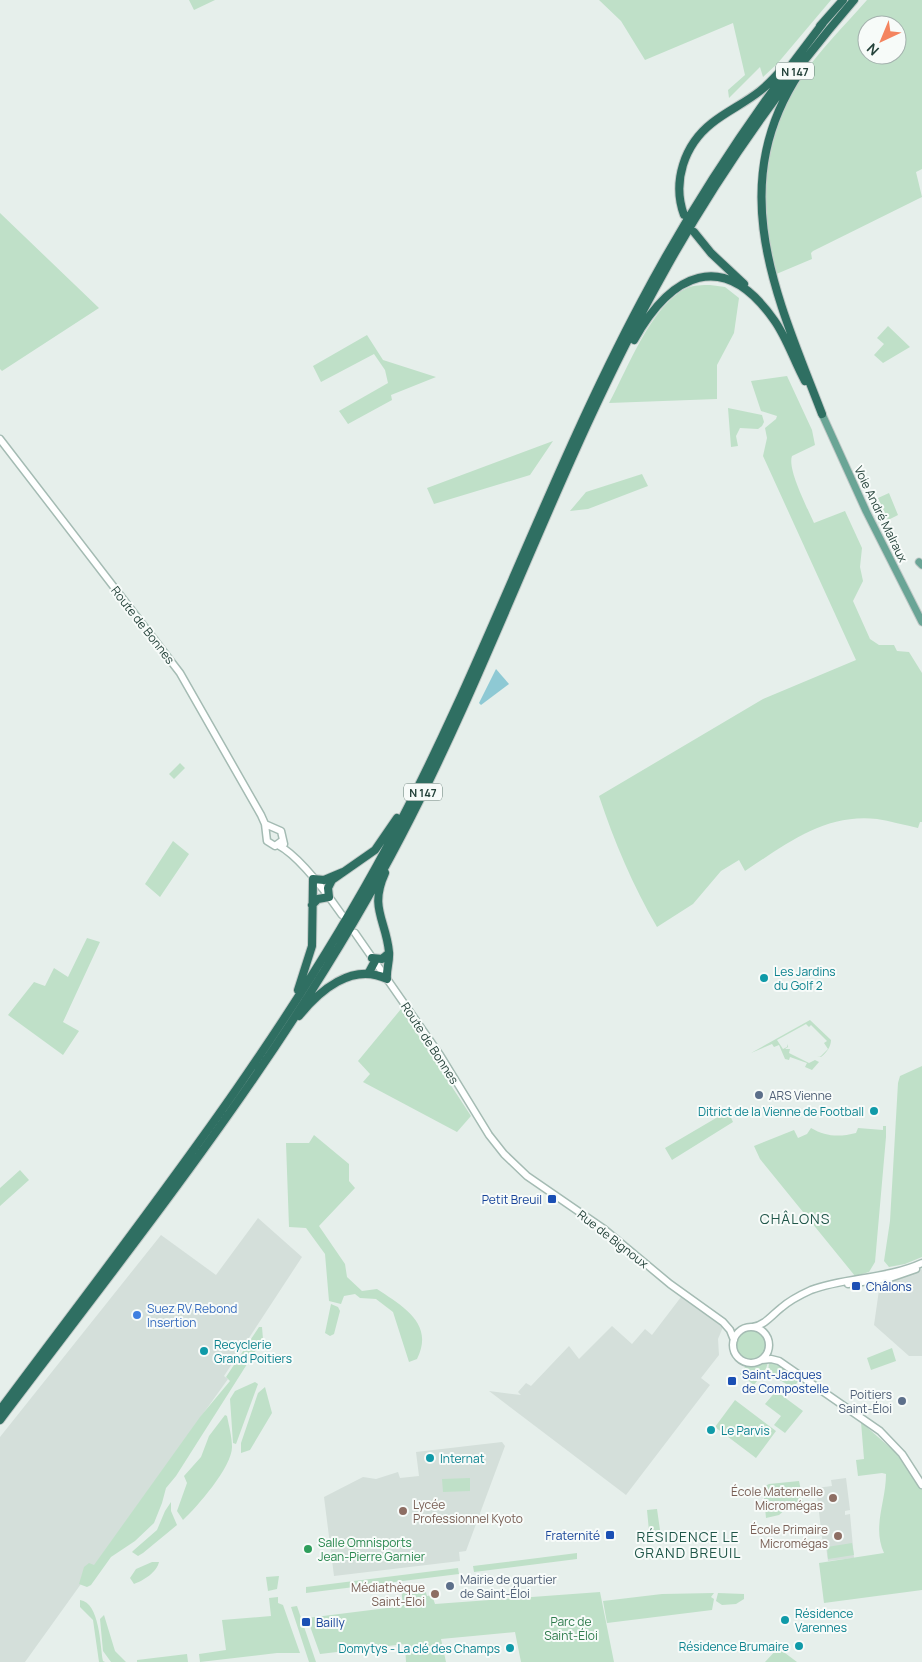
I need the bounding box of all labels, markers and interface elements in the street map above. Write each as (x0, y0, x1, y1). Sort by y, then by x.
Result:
north arrow (857, 15, 907, 65)
text: N (862, 39, 883, 60)
road number: N 147 (776, 62, 814, 80)
street label: Voie André Malraux (850, 463, 912, 566)
street label: Route de Bonnes (107, 583, 179, 667)
road number: N 147 (404, 784, 442, 800)
place label: Les Jardins du Golf 2 (774, 963, 836, 994)
marker: Les Jardins du Golf 2 (758, 972, 770, 984)
street label: Route de Bonnes (397, 999, 463, 1087)
place label: ARS Vienne (769, 1087, 832, 1104)
marker: ARS Vienne (753, 1089, 765, 1101)
place label: Ditrict de la Vienne de Football (698, 1103, 864, 1120)
marker: Ditrict de la Vienne de Football (868, 1105, 880, 1117)
place label: Petit Breuil (482, 1191, 542, 1208)
marker: Petit Breuil (546, 1193, 558, 1205)
street label: Rue de Bignoux (574, 1206, 652, 1272)
district label: CHÂLONS (760, 1209, 830, 1228)
place label: Châlons (866, 1278, 912, 1295)
marker: Châlons (850, 1280, 862, 1292)
place label: Suez RV Rebond Insertion (147, 1300, 237, 1331)
marker: Suez RV Rebond Insertion (131, 1309, 143, 1321)
place label: Recyclerie Grand Poitiers (214, 1336, 292, 1367)
marker: Recyclerie Grand Poitiers (198, 1345, 210, 1357)
place label: Saint-Jacques de Compostelle (742, 1366, 829, 1397)
marker: Saint-Jacques de Compostelle (726, 1375, 738, 1387)
place label: Poitiers Saint-Éloi (839, 1386, 892, 1417)
marker: Poitiers Saint-Éloi (896, 1395, 908, 1407)
place label: Le Parvis (721, 1422, 770, 1439)
marker: Le Parvis (705, 1424, 717, 1436)
place label: Internat (440, 1450, 485, 1467)
marker: Internat (424, 1452, 436, 1464)
place label: École Maternelle Micromégas (731, 1483, 823, 1514)
marker: École Maternelle Micromégas (827, 1492, 839, 1504)
place label: Lycée Professionnel Kyoto (413, 1496, 523, 1527)
marker: Lycée Professionnel Kyoto (397, 1505, 409, 1517)
place label: École Primaire Micromégas (750, 1521, 828, 1552)
place label: Fraternité (546, 1527, 600, 1544)
district label: RÉSIDENCE LE GRAND BREUIL (635, 1527, 741, 1562)
marker: Fraternité (604, 1529, 616, 1541)
marker: École Primaire Micromégas (832, 1530, 844, 1542)
place label: Salle Omnisports Jean-Pierre Garnier (318, 1534, 426, 1565)
marker: Salle Omnisports Jean-Pierre Garnier (302, 1543, 314, 1555)
place label: Mairie de quartier de Saint-Éloi (460, 1571, 557, 1602)
place label: Médiathèque Saint-Eloi (351, 1579, 425, 1610)
marker: Mairie de quartier de Saint-Éloi (444, 1580, 456, 1592)
marker: Médiathèque Saint-Eloi (429, 1588, 441, 1600)
place label: Résidence Varennes (795, 1605, 853, 1636)
park label: Parc de Saint-Éloi (544, 1613, 598, 1644)
place label: Bailly (316, 1614, 345, 1631)
marker: Résidence Varennes (779, 1614, 791, 1626)
marker: Bailly (300, 1616, 312, 1628)
place label: Résidence Brumaire (679, 1638, 789, 1655)
place label: Domytys - La clé des Champs (338, 1640, 500, 1657)
marker: Résidence Brumaire (793, 1640, 805, 1652)
marker: Domytys - La clé des Champs (504, 1642, 516, 1654)

